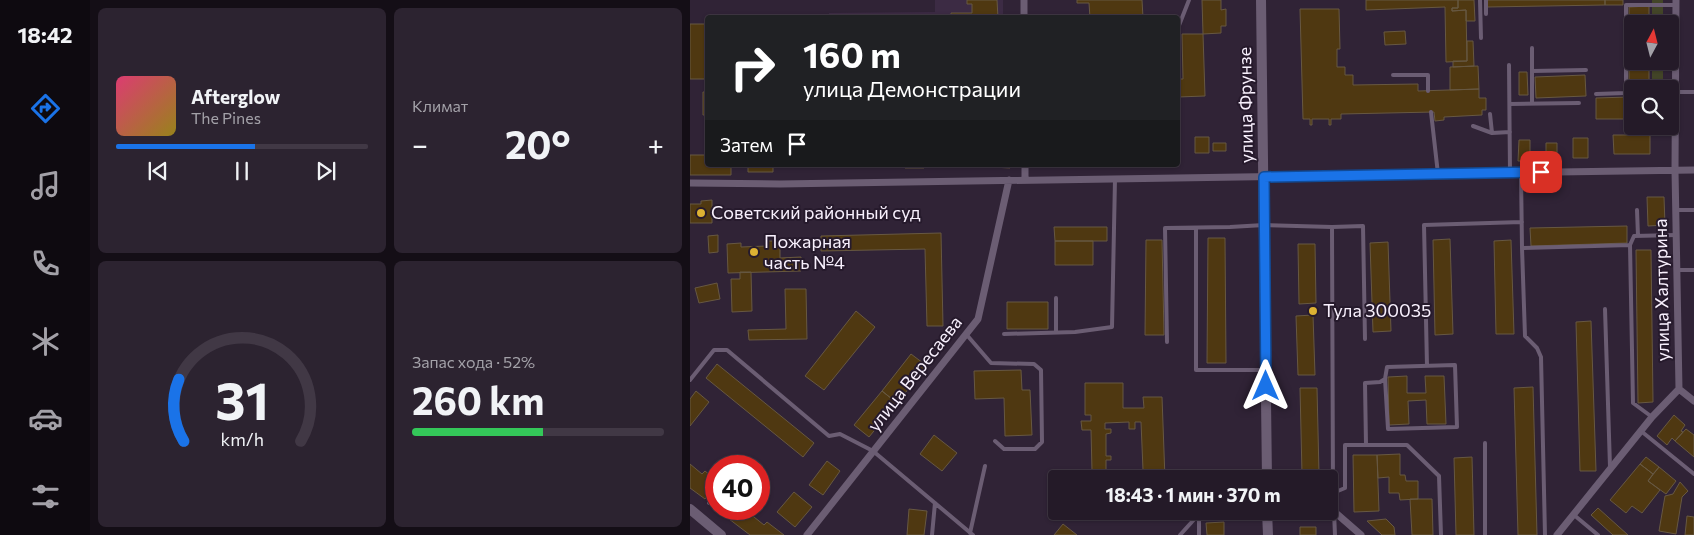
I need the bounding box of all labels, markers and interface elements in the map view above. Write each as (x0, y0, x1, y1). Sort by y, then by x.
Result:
north arrow (1624, 15, 1679, 70)
map controls (1624, 15, 1679, 135)
text: 18:42 (17, 21, 73, 48)
text: 160 m (803, 32, 901, 75)
icon: right (720, 35, 785, 100)
street label: улица Фрунзе (1233, 47, 1257, 163)
text: улица Демонстрации (803, 75, 1021, 102)
button: search (1624, 80, 1679, 135)
text: Afterglow (191, 85, 280, 108)
icon: directions (28, 91, 63, 126)
text: Климат (412, 96, 468, 115)
text: The Pines (191, 108, 261, 127)
text: 20° (505, 120, 571, 167)
text: − (412, 127, 428, 161)
text: + (648, 127, 664, 161)
icon: arrive (783, 130, 811, 158)
text: Затем (720, 133, 773, 156)
pin (1520, 151, 1562, 193)
icon: previous (144, 157, 172, 185)
icon: pause (228, 157, 256, 185)
icon: next (312, 157, 340, 185)
icon: arrive (1527, 158, 1555, 186)
icon: music (28, 168, 63, 203)
place label: Советский районный суд (711, 201, 921, 223)
marker: Советский районный суд (695, 207, 707, 219)
street label: улица Халтурина (1649, 218, 1673, 362)
place label: Пожарная часть №4 (764, 230, 851, 273)
icon: phone (28, 246, 63, 281)
marker: Пожарная часть №4 (748, 246, 760, 258)
place label: Тула 300035 (1323, 299, 1431, 321)
marker: Тула 300035 (1307, 305, 1319, 317)
street label: улица Вересаева (862, 311, 966, 435)
icon: climate (28, 324, 63, 359)
text: Запас хода · 52% (412, 352, 535, 371)
position arrow (1239, 359, 1291, 411)
text: 31 (215, 367, 269, 431)
text: 260 km (412, 376, 544, 423)
icon: car (28, 401, 63, 436)
text: km/h (220, 428, 264, 450)
speed limit sign: 40 (705, 455, 770, 520)
icon: filters (28, 479, 63, 514)
text: 18:43 · 1 мин · 370 m (1105, 483, 1281, 506)

